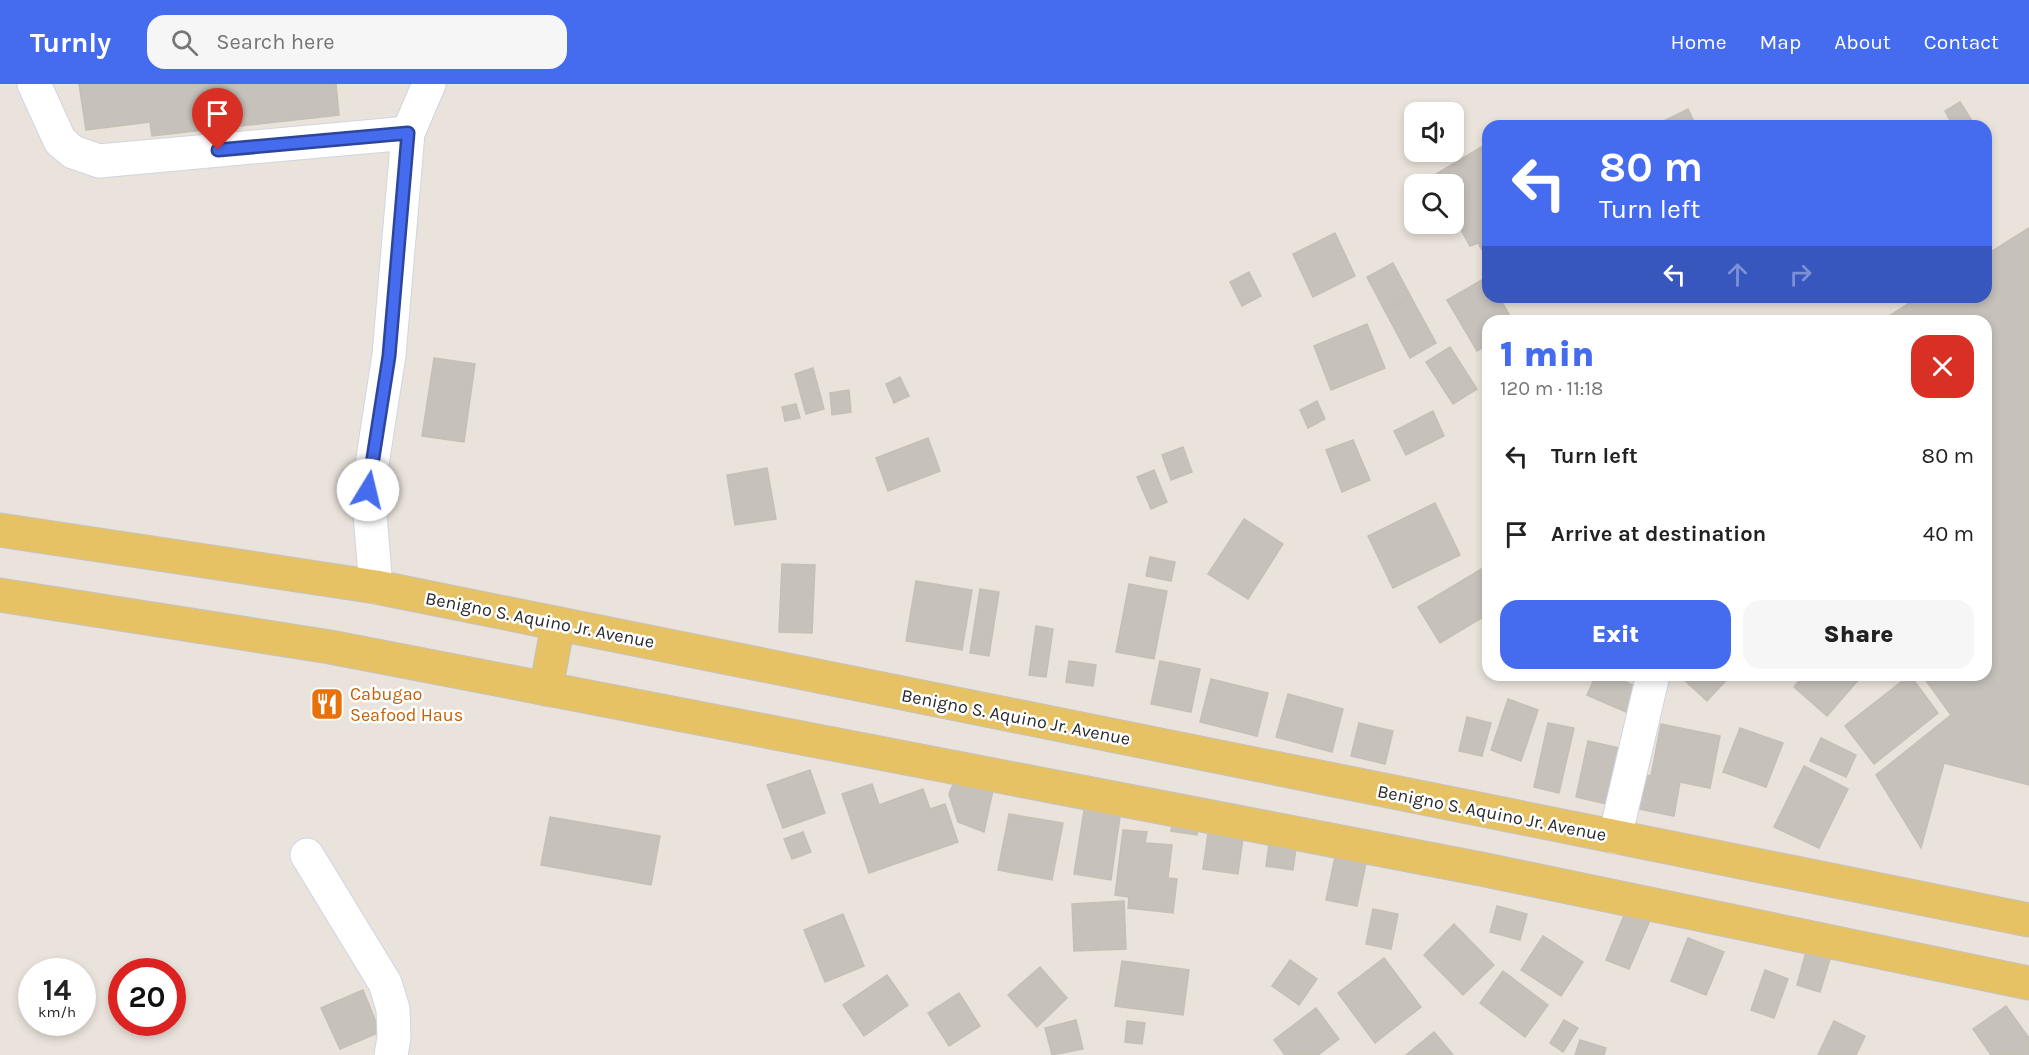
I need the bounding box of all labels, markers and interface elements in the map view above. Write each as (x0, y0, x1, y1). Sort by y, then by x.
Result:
search box (147, 15, 567, 69)
text: Turnly (30, 26, 111, 59)
icon: search (168, 26, 201, 59)
text: Search here (216, 29, 335, 55)
text: Home (1671, 30, 1727, 54)
text: Map (1760, 30, 1801, 54)
text: About (1834, 30, 1891, 54)
text: Contact (1924, 30, 1999, 54)
pin (192, 88, 243, 150)
icon: arrive (201, 97, 234, 130)
map controls (1404, 102, 1464, 234)
button: sound (1404, 102, 1464, 162)
text: 80 m (1599, 142, 1703, 192)
icon: left (1500, 144, 1578, 222)
button: search (1404, 174, 1464, 234)
text: Turn left (1599, 193, 1700, 225)
icon: left (1658, 258, 1691, 291)
icon: ahead (1721, 258, 1754, 291)
icon: right (1784, 258, 1817, 291)
text: 1 min (1500, 333, 1594, 375)
button: close (1911, 335, 1974, 398)
text: 120 m · 11:18 (1500, 377, 1603, 400)
icon: left (1500, 440, 1533, 473)
text: Turn left (1551, 443, 1638, 469)
text: 80 m (1922, 443, 1974, 469)
position arrow (336, 458, 400, 522)
icon: arrive (1500, 518, 1533, 551)
text: Arrive at destination (1551, 521, 1766, 547)
text: 40 m (1923, 521, 1974, 547)
street label: Benigno S. Aquino Jr. Avenue (424, 587, 656, 653)
button: Exit (1500, 600, 1731, 669)
button: Share (1743, 600, 1974, 669)
place label: Cabugao Seafood Haus (350, 683, 463, 726)
street label: Benigno S. Aquino Jr. Avenue (900, 684, 1132, 750)
restaurant icon: Cabugao Seafood Haus (309, 686, 345, 722)
street label: Benigno S. Aquino Jr. Avenue (1376, 780, 1608, 846)
speed limit sign: 20 (108, 958, 186, 1036)
text: 14 (43, 972, 71, 1008)
text: km/h (38, 1003, 76, 1021)

